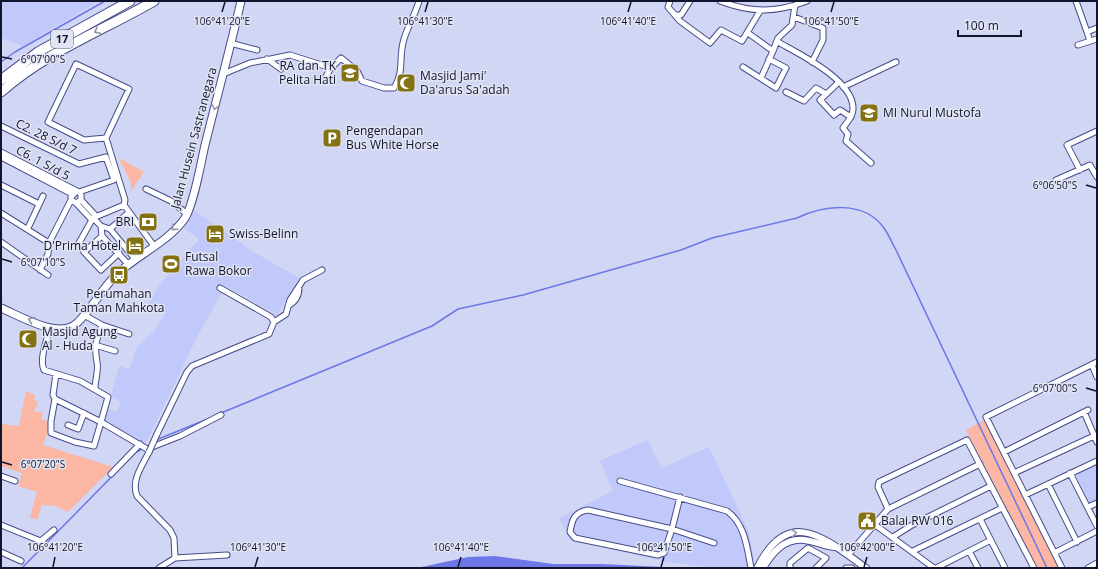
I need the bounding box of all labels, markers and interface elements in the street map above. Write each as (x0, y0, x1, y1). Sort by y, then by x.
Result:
scale bar (958, 12, 1021, 38)
text: 106°41'20"E (194, 14, 250, 28)
text: 106°41'30"E (397, 14, 453, 28)
text: 106°41'40"E (600, 14, 656, 28)
text: 106°41'50"E (803, 14, 859, 28)
text: 100 m (964, 17, 999, 34)
one-way arrow (93, 26, 101, 34)
road number: 17 (51, 30, 73, 48)
text: 6°07'00"S (21, 52, 65, 66)
place label: RA dan TK Pelita Hati (279, 57, 337, 88)
school or university icon: RA dan TK Pelita Hati (339, 62, 361, 84)
street label: Jalan Husein Sastranegara (166, 65, 221, 212)
place label: Masjid Jami' Da'arus Sa'adah (420, 67, 510, 98)
mosque icon: Masjid Jami' Da'arus Sa'adah (395, 72, 417, 94)
school or university icon: MI Nurul Mustofa (858, 102, 880, 124)
one-way arrow (211, 103, 219, 110)
place label: MI Nurul Mustofa (883, 104, 981, 121)
street label: C2. 28 S/d 7 (13, 114, 80, 159)
place label: Pengendapan Bus White Horse (346, 122, 439, 153)
parking icon: Pengendapan Bus White Horse (321, 127, 343, 149)
street label: C6. 1 S/d 5 (13, 141, 73, 184)
text: 6°06'50"S (1033, 178, 1077, 192)
bank icon: BRI (137, 211, 159, 233)
place label: BRI (115, 213, 134, 230)
hotel icon: Swiss-Belinn (204, 223, 226, 245)
one-way arrow (172, 224, 179, 231)
place label: Swiss-Belinn (229, 225, 298, 242)
hotel icon: D'Prima Hotel (124, 235, 146, 257)
place label: D'Prima Hotel (44, 237, 121, 254)
place label: Futsal Rawa Bokor (185, 248, 252, 279)
sports icon: Futsal Rawa Bokor (160, 253, 182, 275)
text: 6°07'10"S (21, 255, 65, 269)
bus stop icon: Perumahan Taman Mahkota (108, 264, 130, 286)
place label: Perumahan Taman Mahkota (74, 285, 164, 316)
one-way arrow (27, 317, 34, 325)
place label: Masjid Agung Al - Huda (42, 323, 118, 354)
mosque icon: Masjid Agung Al - Huda (17, 328, 39, 350)
text: 6°07'00"S (1033, 381, 1077, 395)
text: 6°07'20"S (21, 457, 65, 471)
public building icon: Balai RW 016 (856, 510, 878, 532)
place label: Balai RW 016 (881, 512, 954, 529)
one-way arrow (791, 529, 797, 538)
text: 106°41'20"E (27, 540, 83, 554)
text: 106°41'30"E (230, 540, 286, 554)
text: 106°41'40"E (433, 540, 489, 554)
text: 106°41'50"E (636, 540, 692, 554)
text: 106°42'00"E (839, 540, 895, 554)

